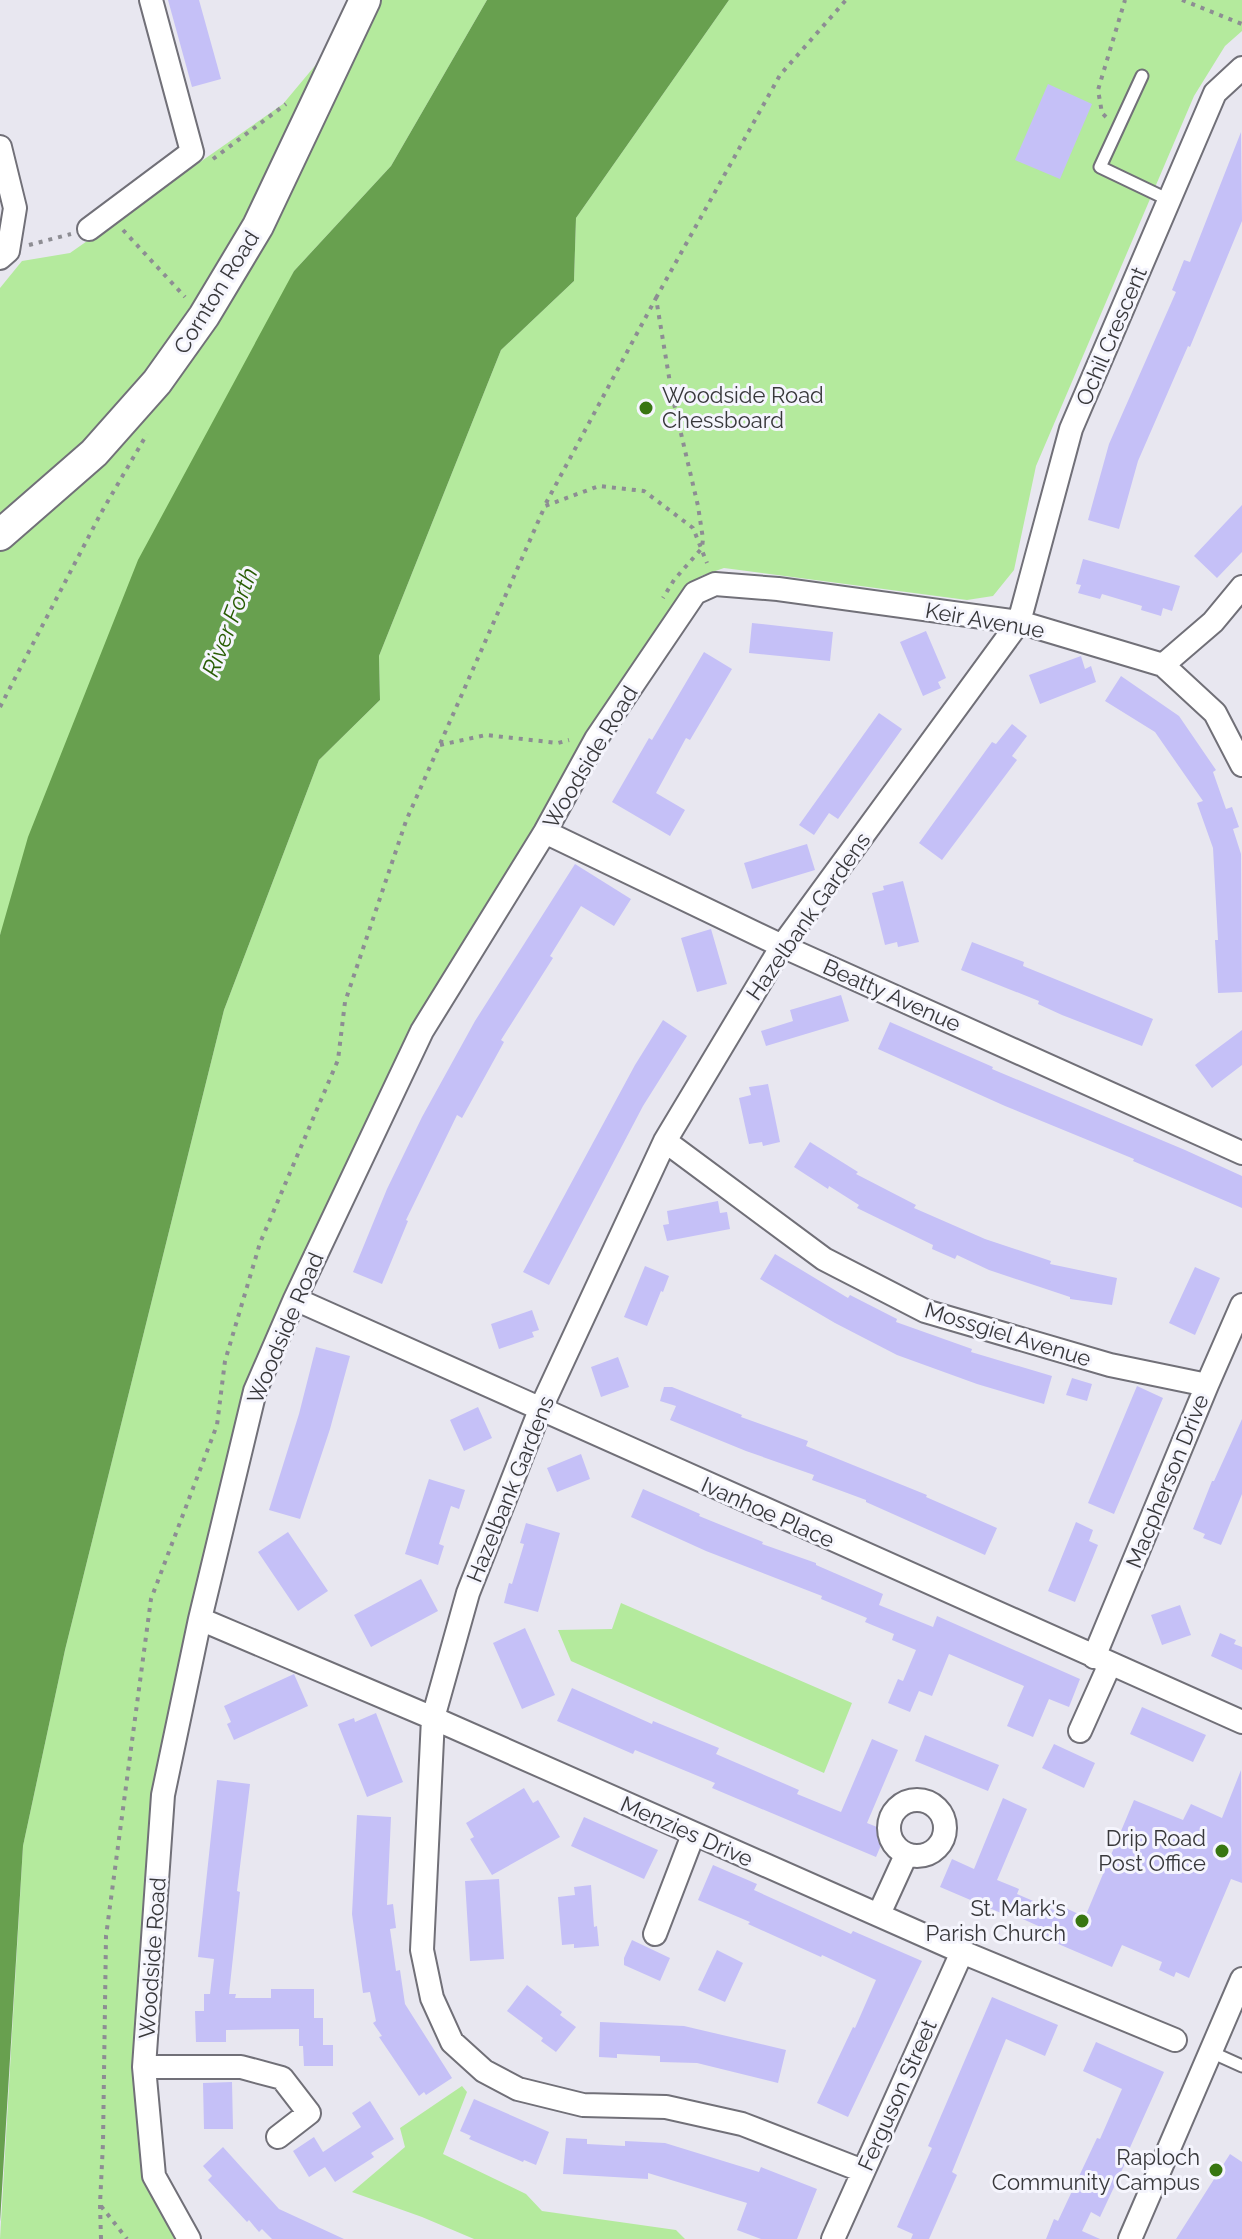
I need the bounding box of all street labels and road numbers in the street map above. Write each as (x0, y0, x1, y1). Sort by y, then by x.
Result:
street label: Cornton Road (168, 226, 264, 358)
street label: Ochil Crescent (1070, 262, 1152, 409)
street label: Keir Avenue (923, 597, 1047, 643)
street label: Woodside Road (537, 681, 643, 833)
street label: Hazelbank Gardens (740, 827, 876, 1005)
street label: Beatty Avenue (819, 953, 965, 1037)
street label: Woodside Road (241, 1248, 329, 1408)
street label: Mossgiel Avenue (922, 1296, 1094, 1372)
street label: Macpherson Drive (1120, 1390, 1214, 1572)
street label: Hazelbank Gardens (461, 1392, 559, 1586)
street label: Ivanhoe Place (698, 1471, 839, 1553)
street label: Menzies Drive (617, 1790, 757, 1872)
street label: Woodside Road (133, 1876, 171, 2040)
street label: Ferguson Street (852, 2015, 942, 2174)

